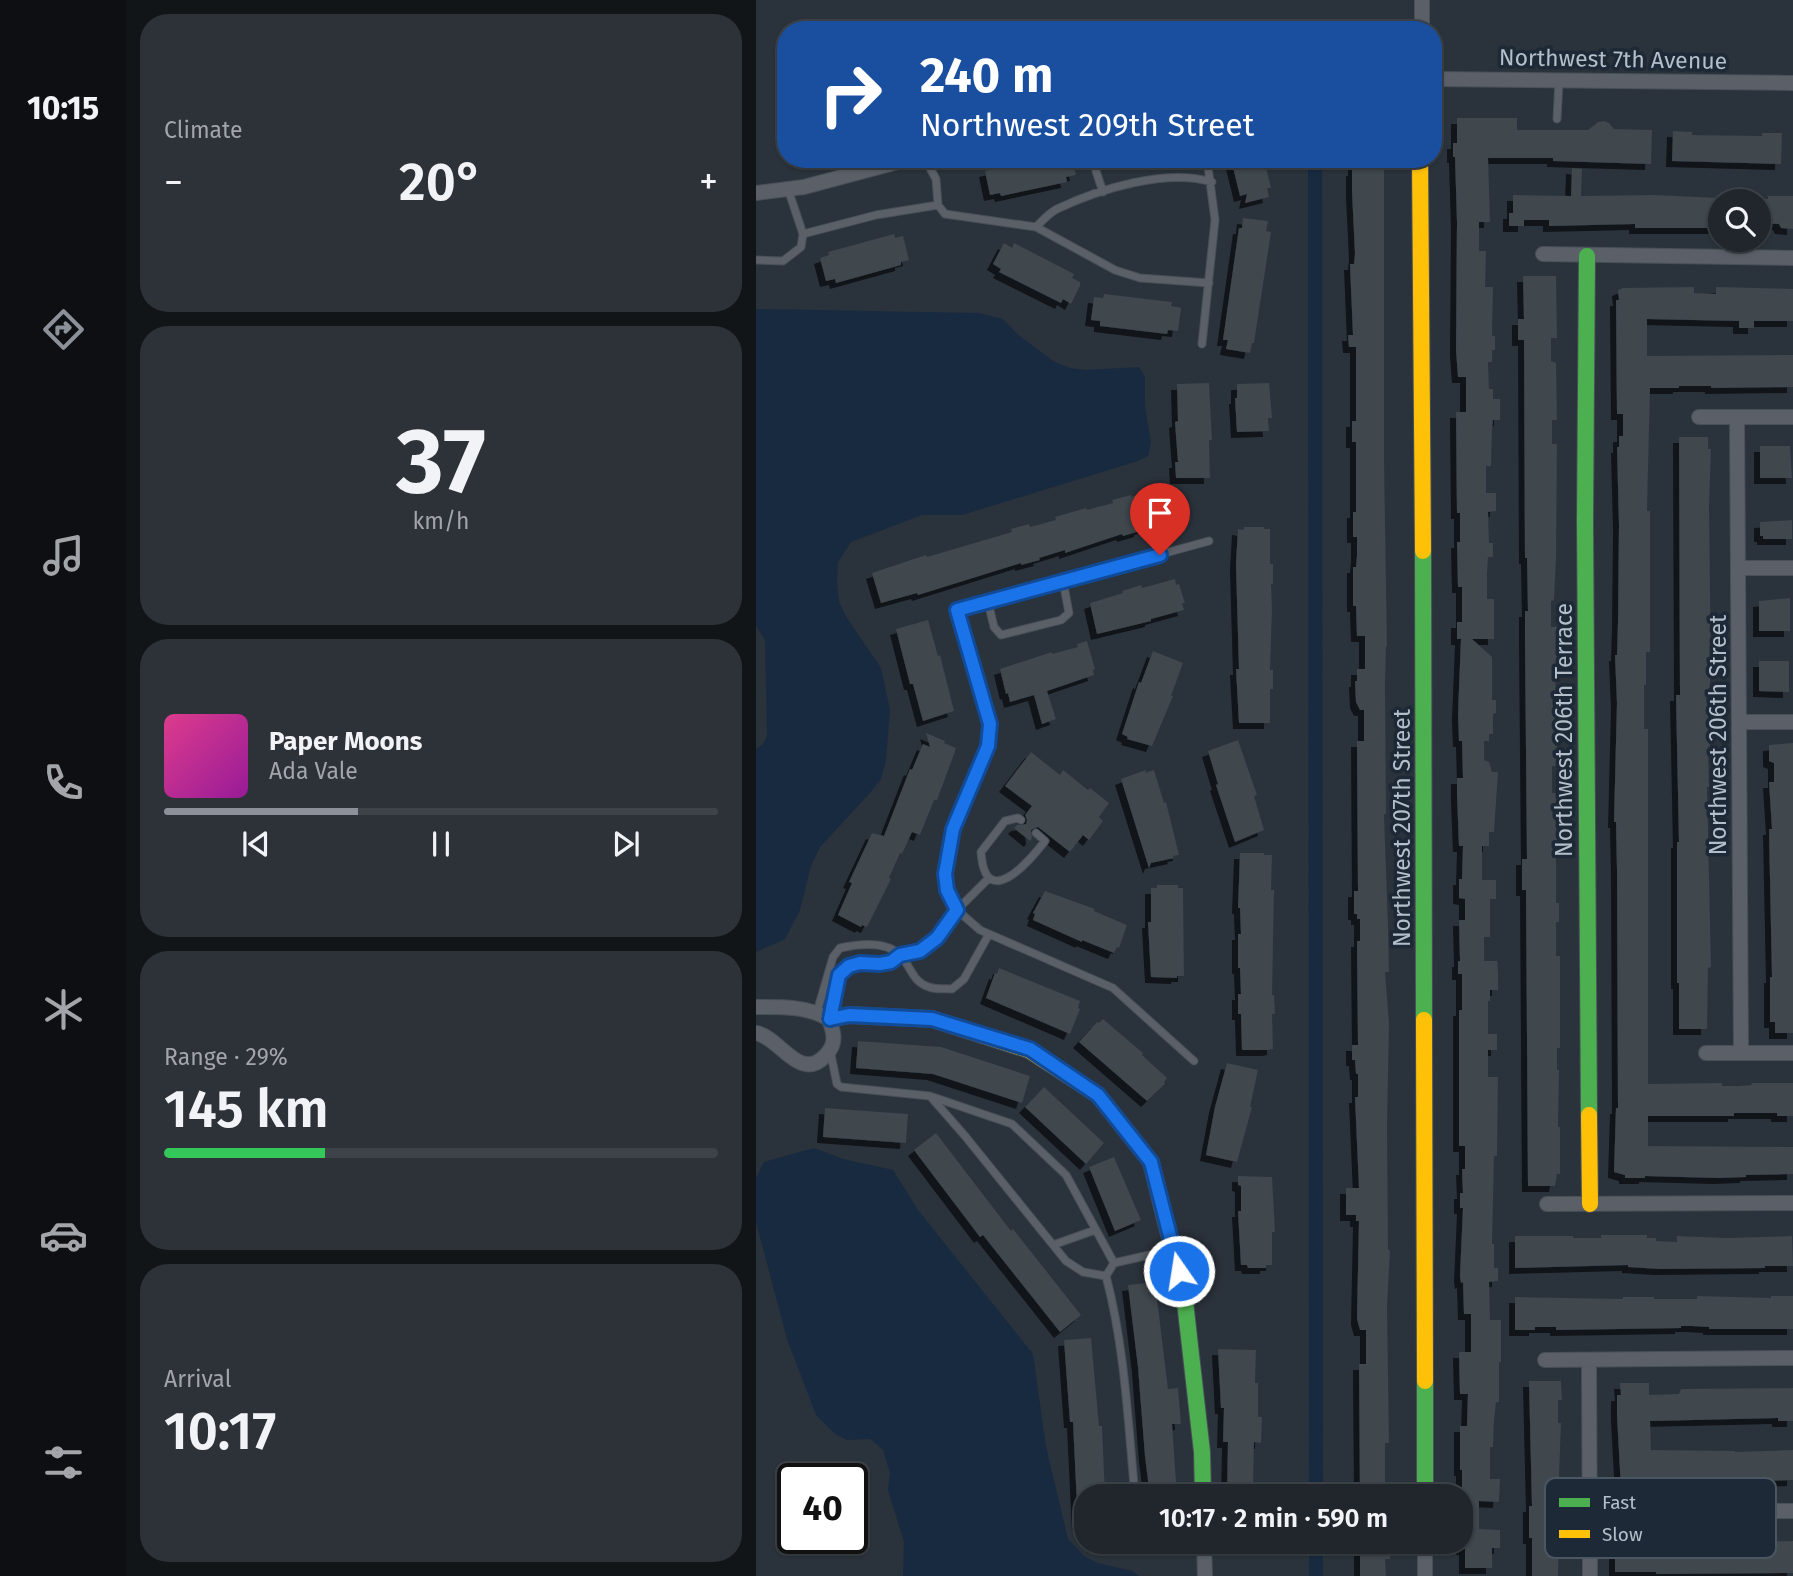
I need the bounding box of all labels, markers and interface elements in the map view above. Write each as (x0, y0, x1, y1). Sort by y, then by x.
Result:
street label: Northwest 7th Avenue (1499, 43, 1727, 75)
text: 240 m (920, 46, 1053, 105)
icon: right (805, 49, 896, 140)
text: 10:15 (27, 89, 99, 127)
text: Northwest 209th Street (920, 106, 1254, 144)
text: Climate (164, 116, 243, 144)
text: 20° (399, 151, 483, 214)
text: − (164, 159, 183, 205)
text: + (699, 159, 718, 205)
map controls (1708, 189, 1771, 252)
button: search (1708, 189, 1771, 252)
icon: directions (39, 305, 88, 354)
text: 37 (396, 407, 486, 516)
pin (1130, 483, 1190, 555)
icon: arrive (1141, 494, 1179, 532)
text: km/h (413, 507, 469, 535)
icon: music (39, 531, 88, 580)
street label: Northwest 206th Terrace (1550, 603, 1578, 857)
street label: Northwest 206th Street (1704, 614, 1732, 855)
street label: Northwest 207th Street (1388, 708, 1416, 947)
text: Paper Moons (269, 726, 422, 757)
text: Ada Vale (269, 757, 358, 785)
icon: phone (39, 758, 88, 807)
icon: previous (237, 825, 275, 863)
icon: pause (422, 825, 460, 863)
icon: next (607, 825, 645, 863)
icon: climate (39, 985, 88, 1034)
text: Range · 29% (164, 1043, 288, 1071)
text: 145 km (164, 1078, 329, 1141)
icon: car (39, 1211, 88, 1260)
position arrow (1142, 1234, 1216, 1308)
text: Arrival (164, 1365, 231, 1393)
text: 10:17 (164, 1400, 276, 1463)
icon: filters (39, 1438, 88, 1487)
speed limit sign: 40 (777, 1463, 868, 1554)
legend (1545, 1478, 1776, 1558)
text: Fast (1602, 1491, 1636, 1514)
text: 10:17 · 2 min · 590 m (1159, 1503, 1388, 1534)
text: Slow (1602, 1523, 1643, 1546)

